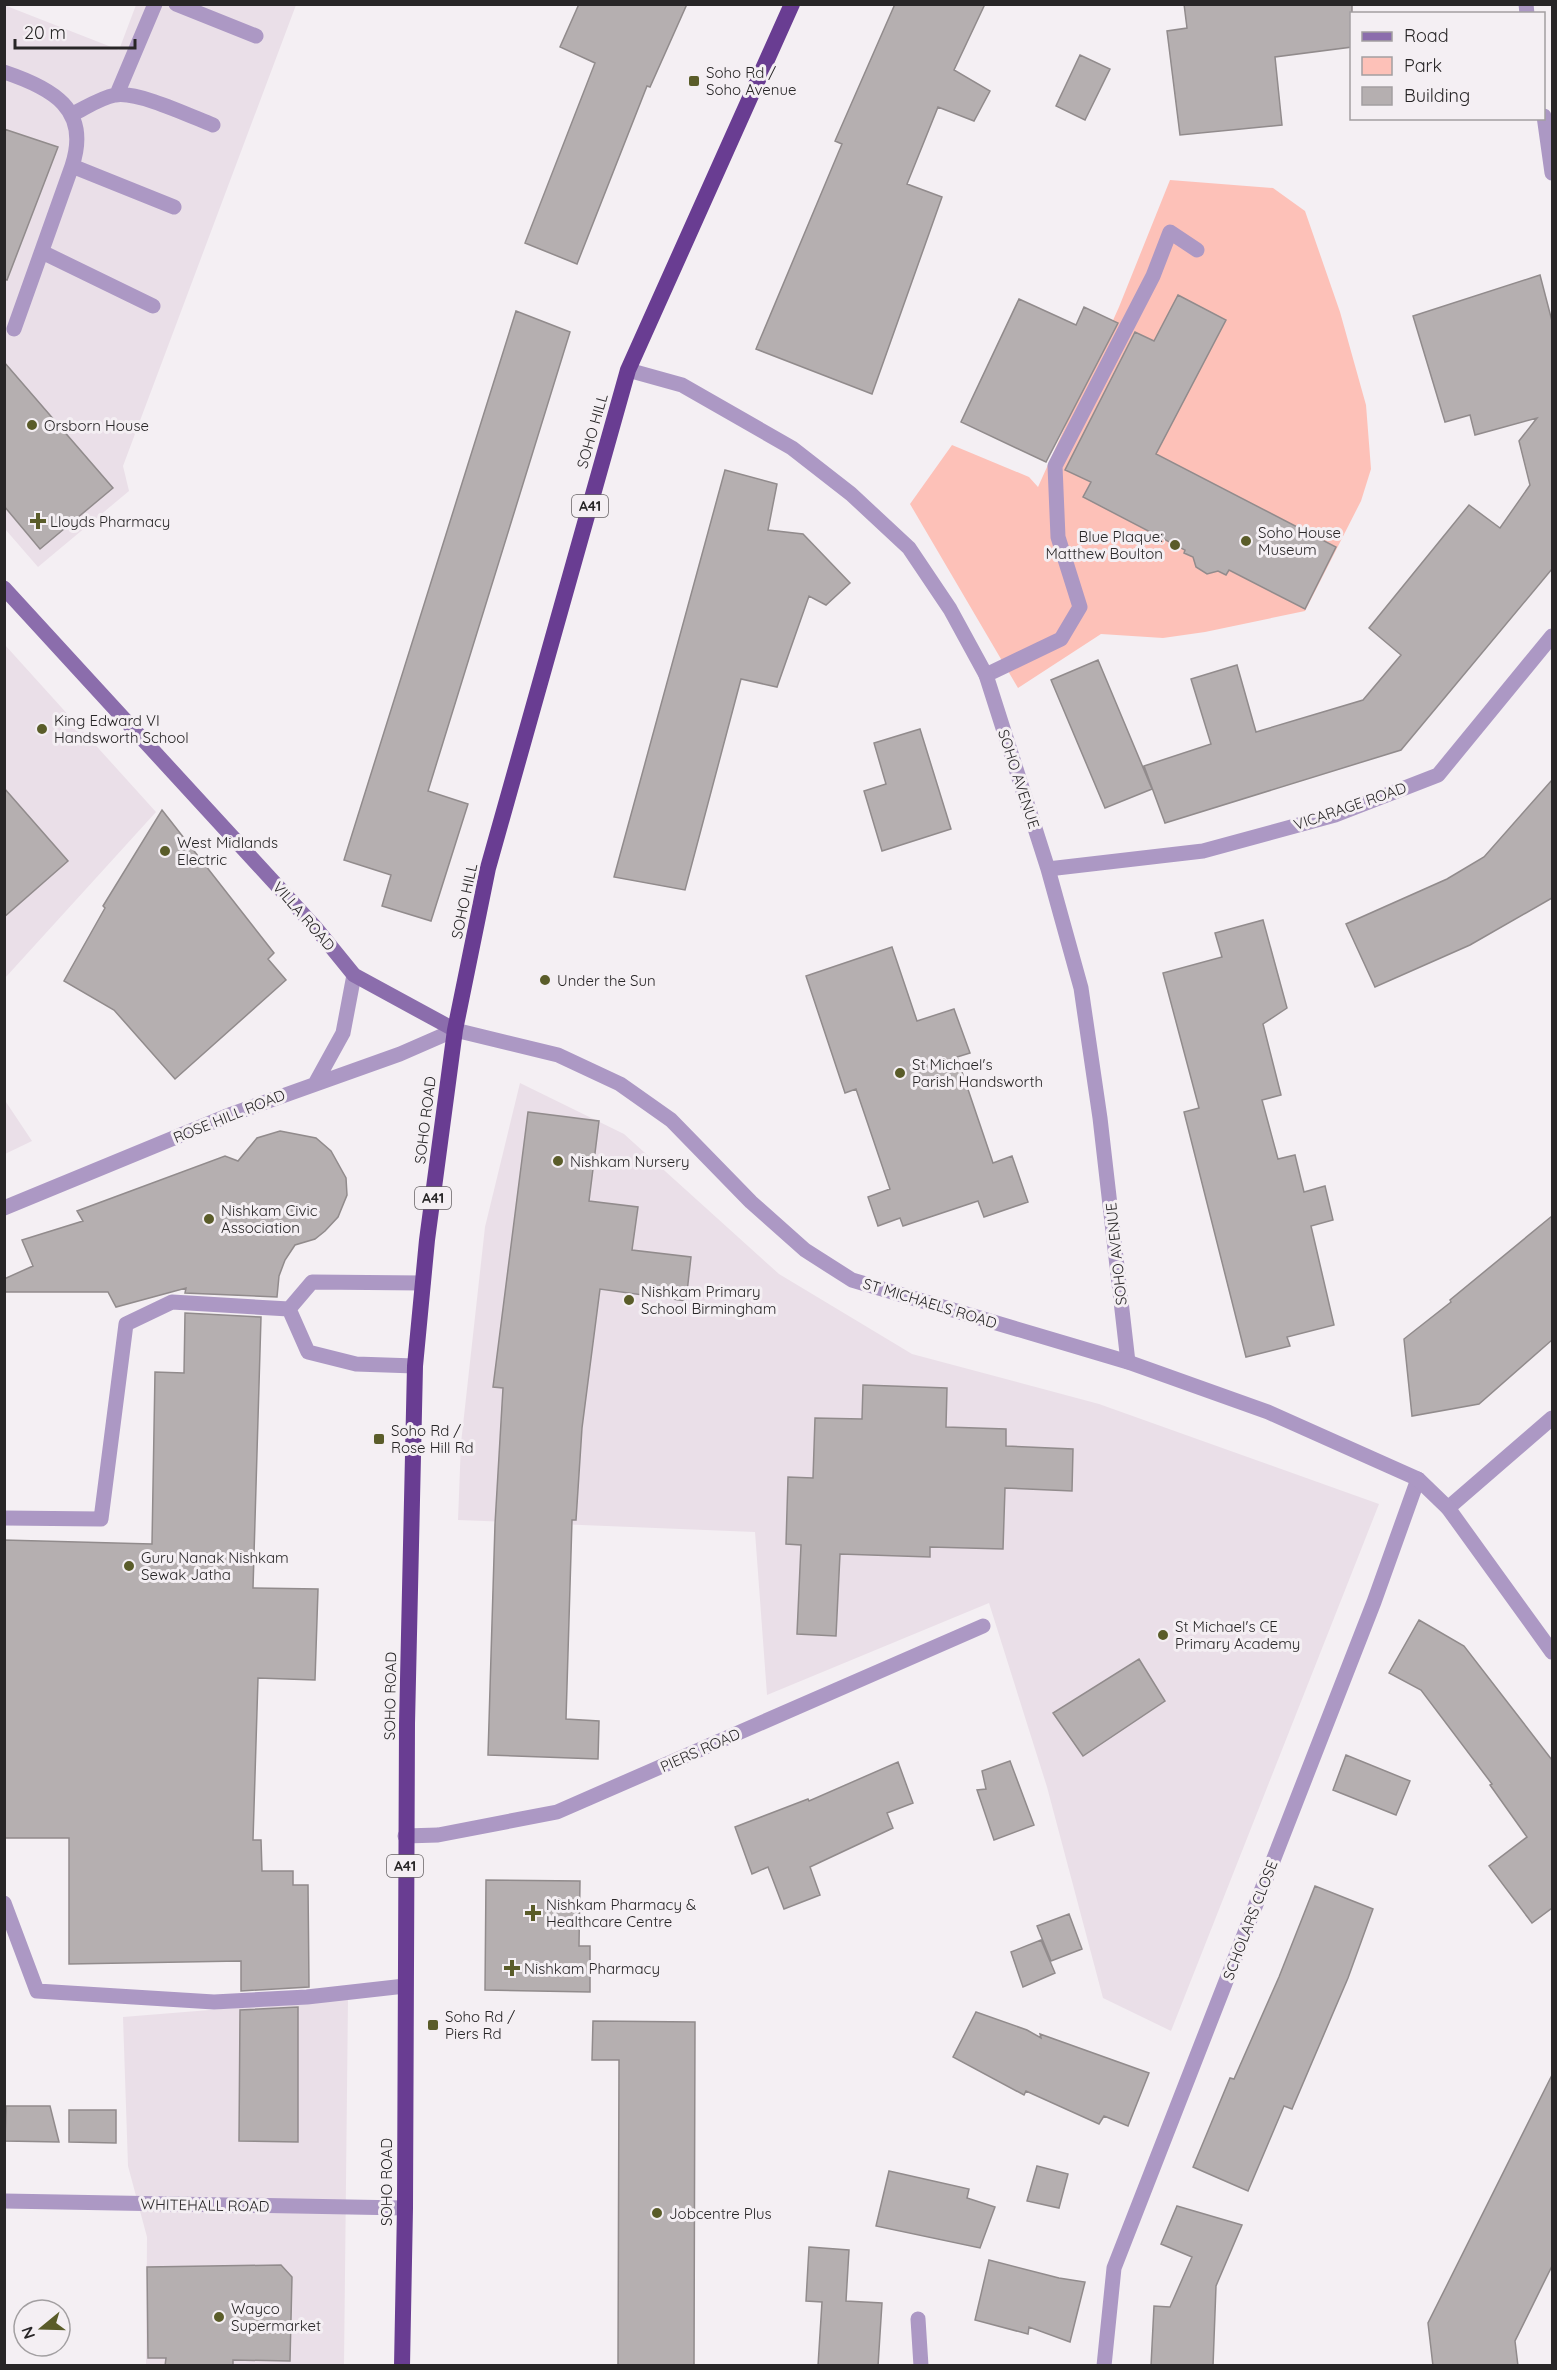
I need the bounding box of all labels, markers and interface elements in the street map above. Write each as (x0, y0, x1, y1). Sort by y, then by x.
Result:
scale bar (15, 12, 135, 50)
legend (1350, 12, 1545, 120)
text: 20 m (24, 21, 66, 44)
text: Road (1404, 24, 1449, 47)
text: Park (1404, 54, 1442, 77)
place label: Soho Rd / Soho Avenue (706, 63, 796, 99)
marker: Soho Rd / Soho Avenue (687, 74, 701, 88)
text: Building (1404, 84, 1470, 107)
street label: SOHO HILL (572, 391, 612, 471)
place label: Orsborn House (44, 416, 149, 435)
marker: Orsborn House (25, 418, 39, 432)
road number: A41 (572, 495, 608, 517)
place label: Lloyds Pharmacy (50, 512, 170, 531)
marker: Lloyds Pharmacy (31, 514, 45, 528)
place label: Soho House Museum (1258, 523, 1341, 559)
place label: Blue Plaque: Matthew Boulton (1045, 527, 1163, 563)
marker: Soho House Museum (1239, 534, 1253, 548)
marker: Blue Plaque: Matthew Boulton (1168, 538, 1182, 552)
place label: King Edward VI Handsworth School (54, 711, 189, 747)
marker: King Edward VI Handsworth School (35, 722, 49, 736)
street label: SOHO AVENUE (994, 727, 1044, 831)
street label: VICARAGE ROAD (1291, 778, 1409, 834)
place label: West Midlands Electric (177, 833, 278, 869)
marker: West Midlands Electric (158, 844, 172, 858)
street label: SOHO HILL (447, 861, 481, 941)
street label: VILLA ROAD (269, 878, 339, 955)
place label: Under the Sun (557, 971, 656, 990)
marker: Under the Sun (538, 973, 552, 987)
place label: St Michael's Parish Handsworth (912, 1055, 1043, 1091)
marker: St Michael's Parish Handsworth (893, 1066, 907, 1080)
street label: SOHO ROAD (410, 1075, 440, 1165)
street label: ROSE HILL ROAD (170, 1085, 288, 1147)
place label: Nishkam Nursery (570, 1152, 690, 1171)
marker: Nishkam Nursery (551, 1154, 565, 1168)
road number: A41 (415, 1187, 451, 1209)
place label: Nishkam Civic Association (221, 1201, 318, 1237)
street label: SOHO AVENUE (1101, 1202, 1131, 1306)
marker: Nishkam Civic Association (202, 1212, 216, 1226)
street label: ST MICHAELS ROAD (861, 1274, 999, 1332)
place label: Nishkam Primary School Birmingham (641, 1282, 776, 1318)
marker: Nishkam Primary School Birmingham (622, 1293, 636, 1307)
place label: Soho Rd / Rose Hill Rd (391, 1421, 474, 1457)
marker: Soho Rd / Rose Hill Rd (372, 1432, 386, 1446)
place label: Guru Nanak Nishkam Sewak Jatha (141, 1548, 289, 1584)
marker: Guru Nanak Nishkam Sewak Jatha (122, 1559, 136, 1573)
place label: St Michael's CE Primary Academy (1175, 1617, 1300, 1653)
marker: St Michael's CE Primary Academy (1156, 1628, 1170, 1642)
street label: SOHO ROAD (380, 1652, 400, 1740)
street label: PIERS ROAD (657, 1724, 743, 1776)
road number: A41 (387, 1855, 423, 1877)
street label: SCHOLARS CLOSE (1218, 1857, 1282, 1983)
place label: Nishkam Pharmacy & Healthcare Centre (546, 1895, 696, 1931)
marker: Nishkam Pharmacy & Healthcare Centre (524, 1904, 542, 1922)
place label: Nishkam Pharmacy (524, 1959, 660, 1978)
marker: Nishkam Pharmacy (505, 1961, 519, 1975)
place label: Soho Rd / Piers Rd (445, 2007, 515, 2043)
marker: Soho Rd / Piers Rd (426, 2018, 440, 2032)
street label: SOHO ROAD (377, 2138, 396, 2226)
street label: WHITEHALL ROAD (140, 2194, 270, 2216)
place label: Jobcentre Plus (669, 2204, 772, 2223)
marker: Jobcentre Plus (650, 2206, 664, 2220)
north arrow (12, 2298, 72, 2358)
place label: Wayco Supermarket (231, 2299, 321, 2335)
marker: Wayco Supermarket (212, 2310, 226, 2324)
text: N (16, 2324, 39, 2342)

